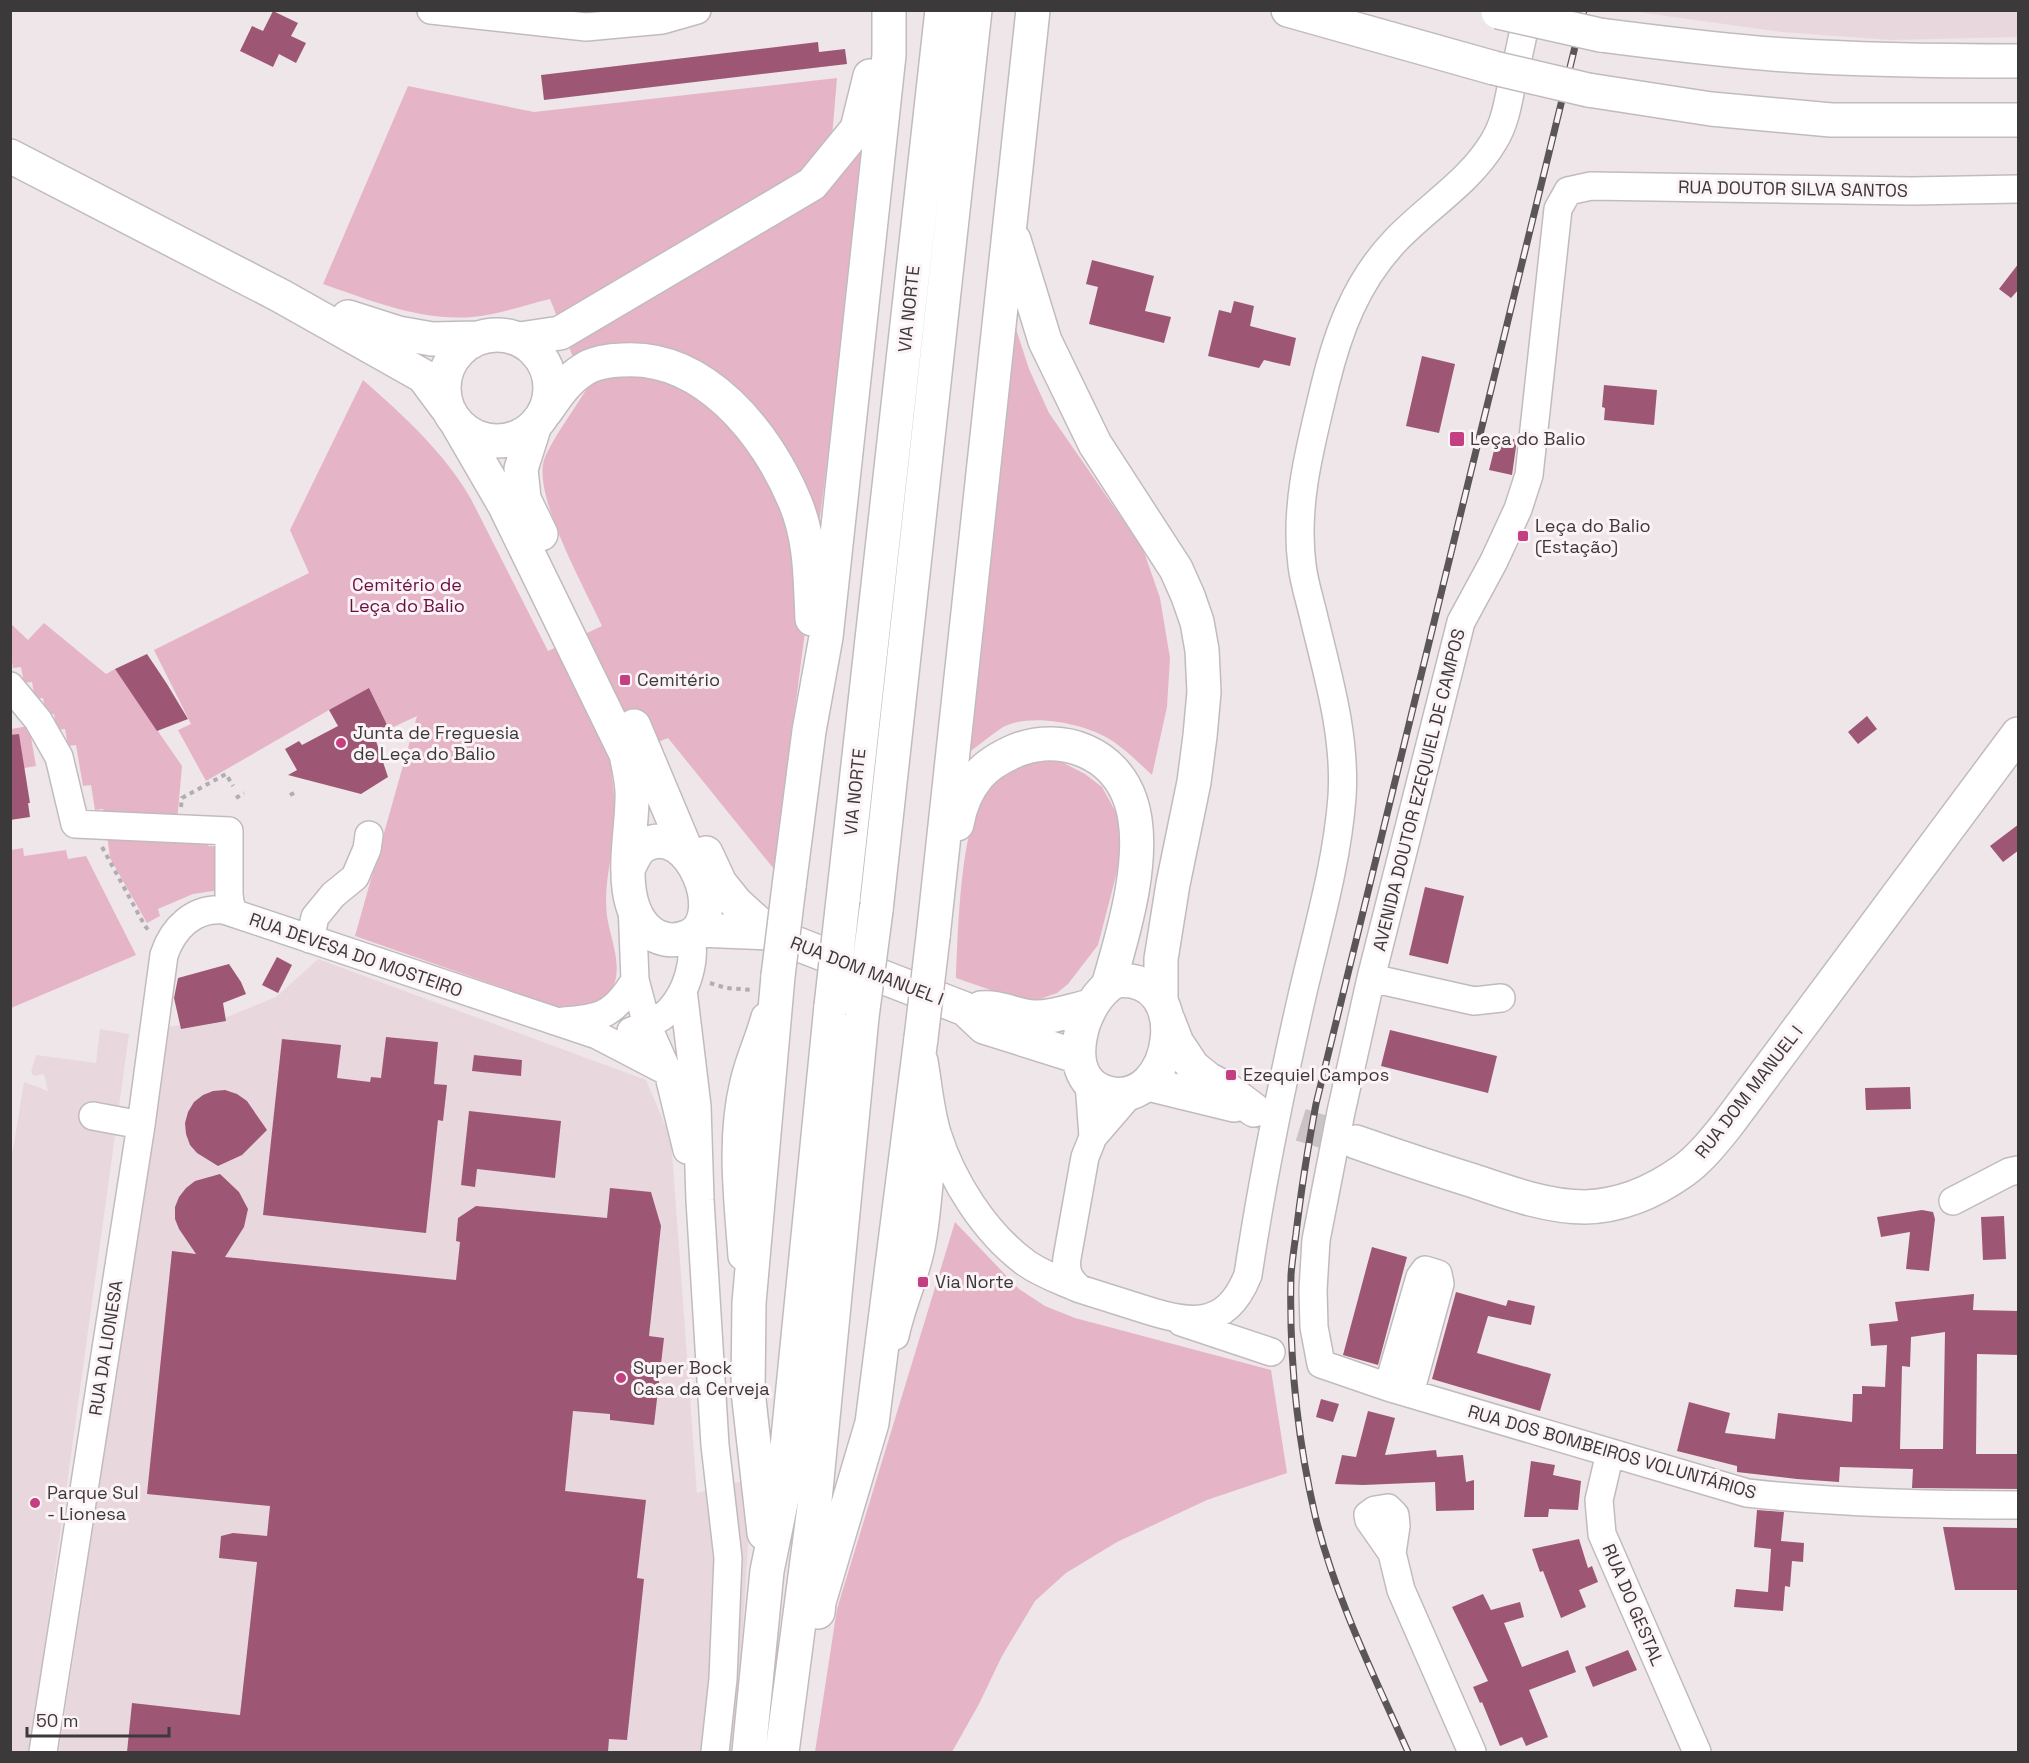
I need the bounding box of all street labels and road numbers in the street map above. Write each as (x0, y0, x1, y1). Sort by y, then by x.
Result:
street label: RUA DOUTOR SILVA SANTOS (1678, 175, 1908, 202)
street label: VIA NORTE (893, 264, 924, 353)
street label: AVENIDA DOUTOR EZEQUIEL DE CAMPOS (1367, 626, 1470, 954)
street label: VIA NORTE (839, 747, 870, 836)
street label: RUA DEVESA DO MOSTEIRO (246, 907, 466, 1002)
street label: RUA DOM MANUEL I (787, 931, 947, 1010)
street label: RUA DOM MANUEL I (1690, 1021, 1808, 1163)
street label: RUA DA LIONESA (83, 1278, 128, 1417)
street label: RUA DOS BOMBEIROS VOLUNTÁRIOS (1465, 1399, 1759, 1504)
street label: RUA DO GESTAL (1597, 1540, 1670, 1669)

